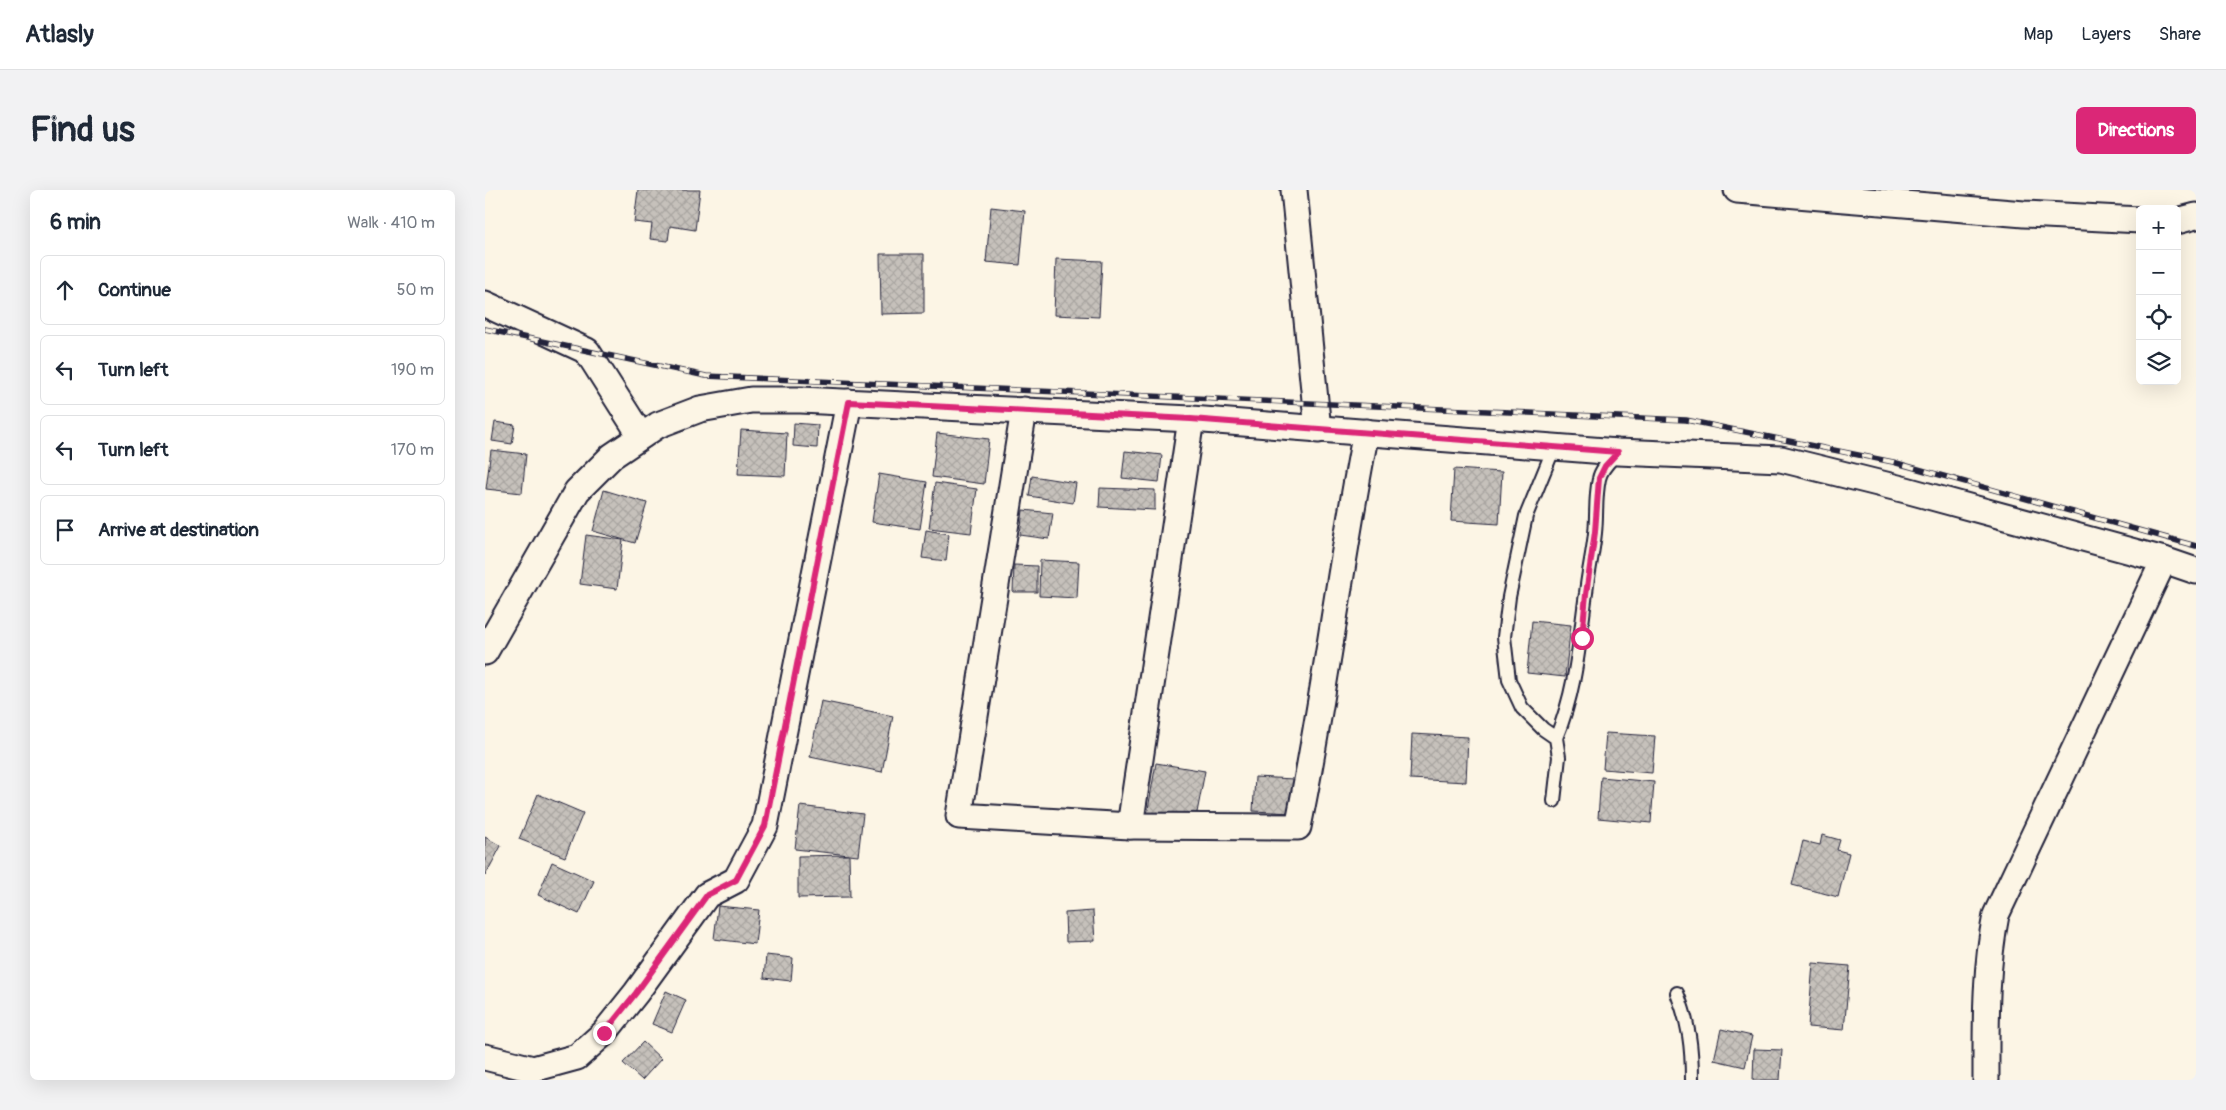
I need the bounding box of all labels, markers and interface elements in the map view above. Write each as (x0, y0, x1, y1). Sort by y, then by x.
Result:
text: Atlasly (25, 20, 94, 49)
text: Map (2024, 23, 2053, 46)
text: Layers (2081, 23, 2131, 46)
text: Share (2159, 23, 2201, 46)
button: Directions (2076, 107, 2196, 154)
text: Find us (30, 108, 135, 152)
map controls (2136, 205, 2181, 385)
button: + (2136, 205, 2181, 250)
text: 6 min (50, 209, 101, 236)
text: Walk · 410 m (347, 213, 435, 233)
button: − (2136, 250, 2181, 295)
icon: ahead (51, 276, 79, 304)
text: Continue (98, 278, 171, 302)
text: 50 m (397, 280, 434, 300)
button: locate (2136, 295, 2181, 340)
button: layers (2136, 340, 2181, 385)
icon: left (51, 356, 79, 384)
text: Turn left (98, 358, 168, 382)
text: 190 m (391, 360, 434, 380)
icon: left (51, 436, 79, 464)
text: Turn left (98, 438, 168, 462)
text: 170 m (391, 440, 434, 460)
icon: arrive (51, 516, 79, 544)
text: Arrive at destination (98, 518, 259, 542)
route start (1571, 627, 1594, 650)
route end (593, 1022, 616, 1045)

